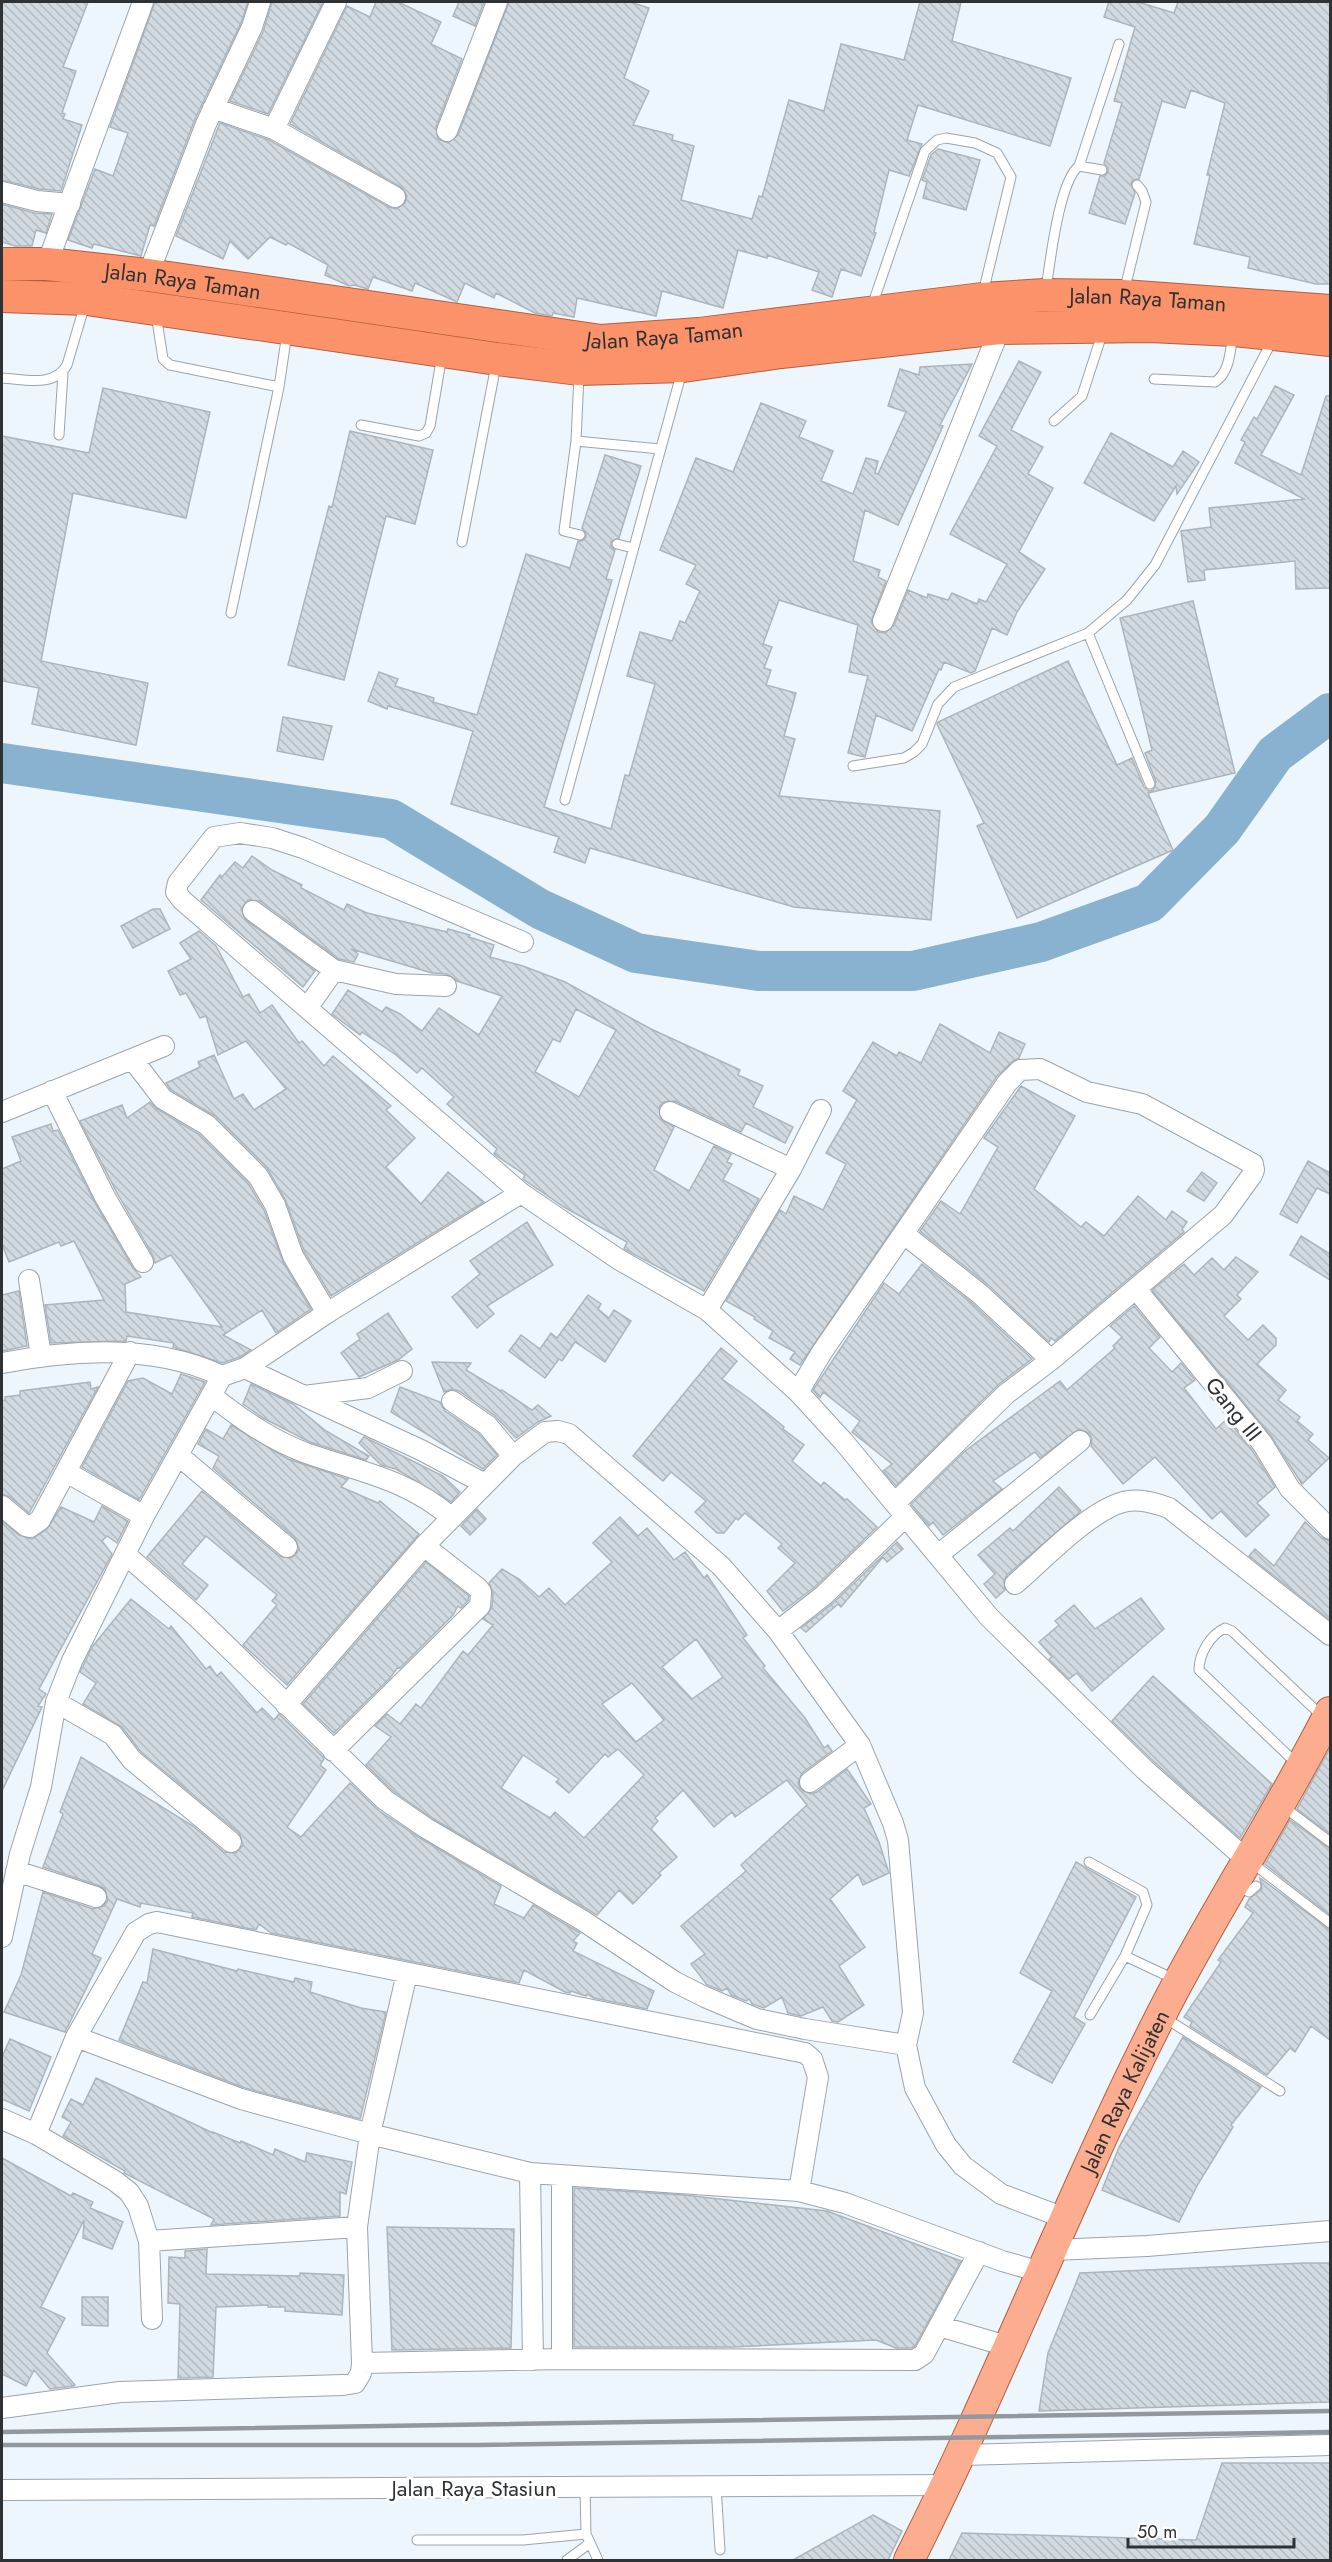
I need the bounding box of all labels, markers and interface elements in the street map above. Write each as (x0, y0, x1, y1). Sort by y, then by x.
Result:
street label: Jalan Raya Taman (100, 254, 263, 307)
street label: Jalan Raya Taman (1066, 279, 1228, 319)
street label: Jalan Raya Taman (581, 313, 745, 357)
street label: Gang III (1198, 1370, 1270, 1448)
street label: Jalan Raya Kalijaten (1071, 2004, 1177, 2181)
street label: Jalan Raya Stasiun (389, 2472, 556, 2504)
scale bar (1128, 2511, 1294, 2549)
text: 50 m (1137, 2519, 1177, 2545)

